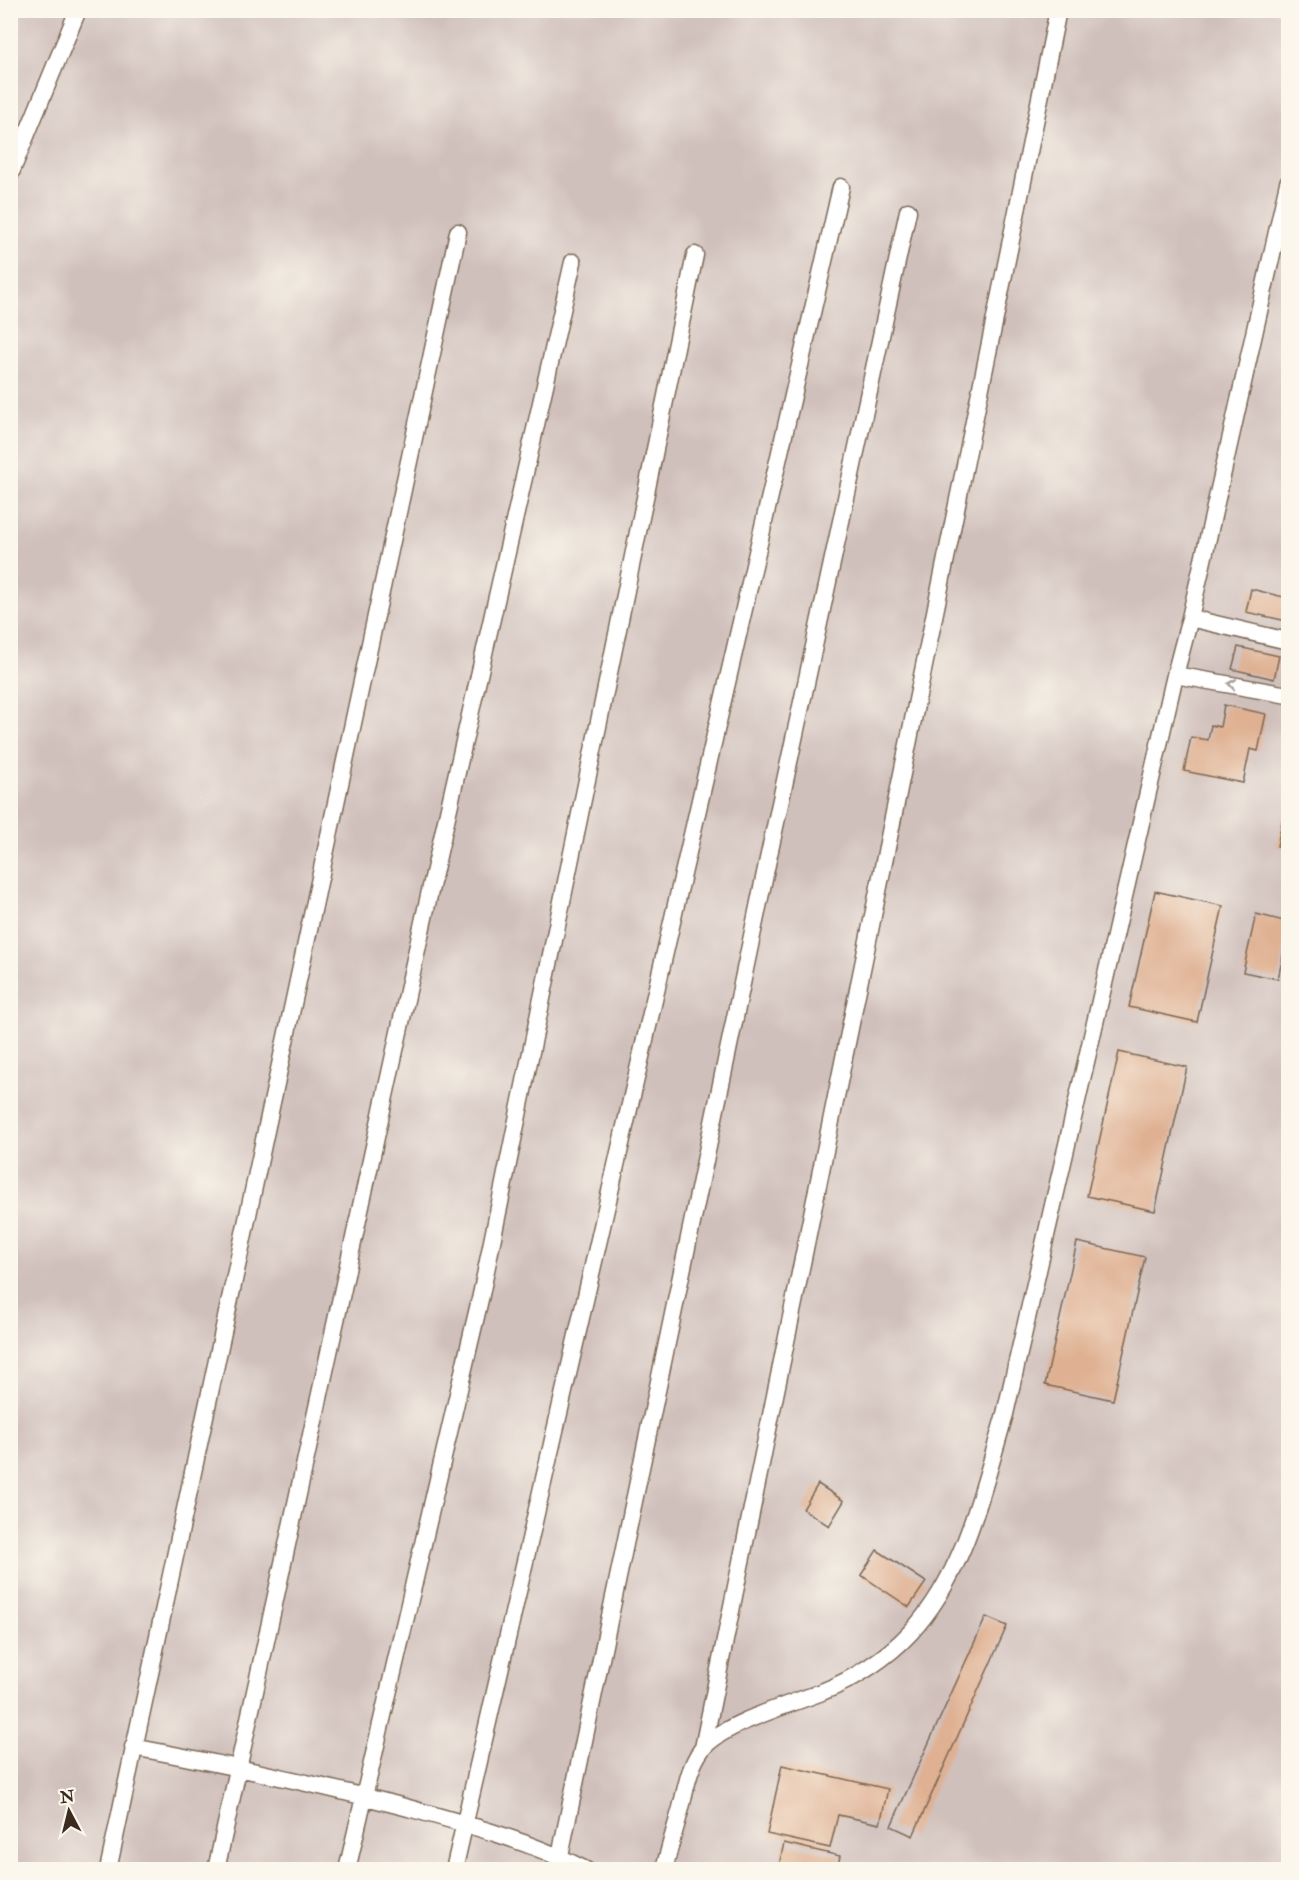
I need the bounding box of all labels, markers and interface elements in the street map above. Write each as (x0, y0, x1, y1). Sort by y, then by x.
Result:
one-way arrow (1227, 678, 1237, 691)
north arrow (39, 1781, 99, 1841)
text: N (58, 1786, 76, 1808)

